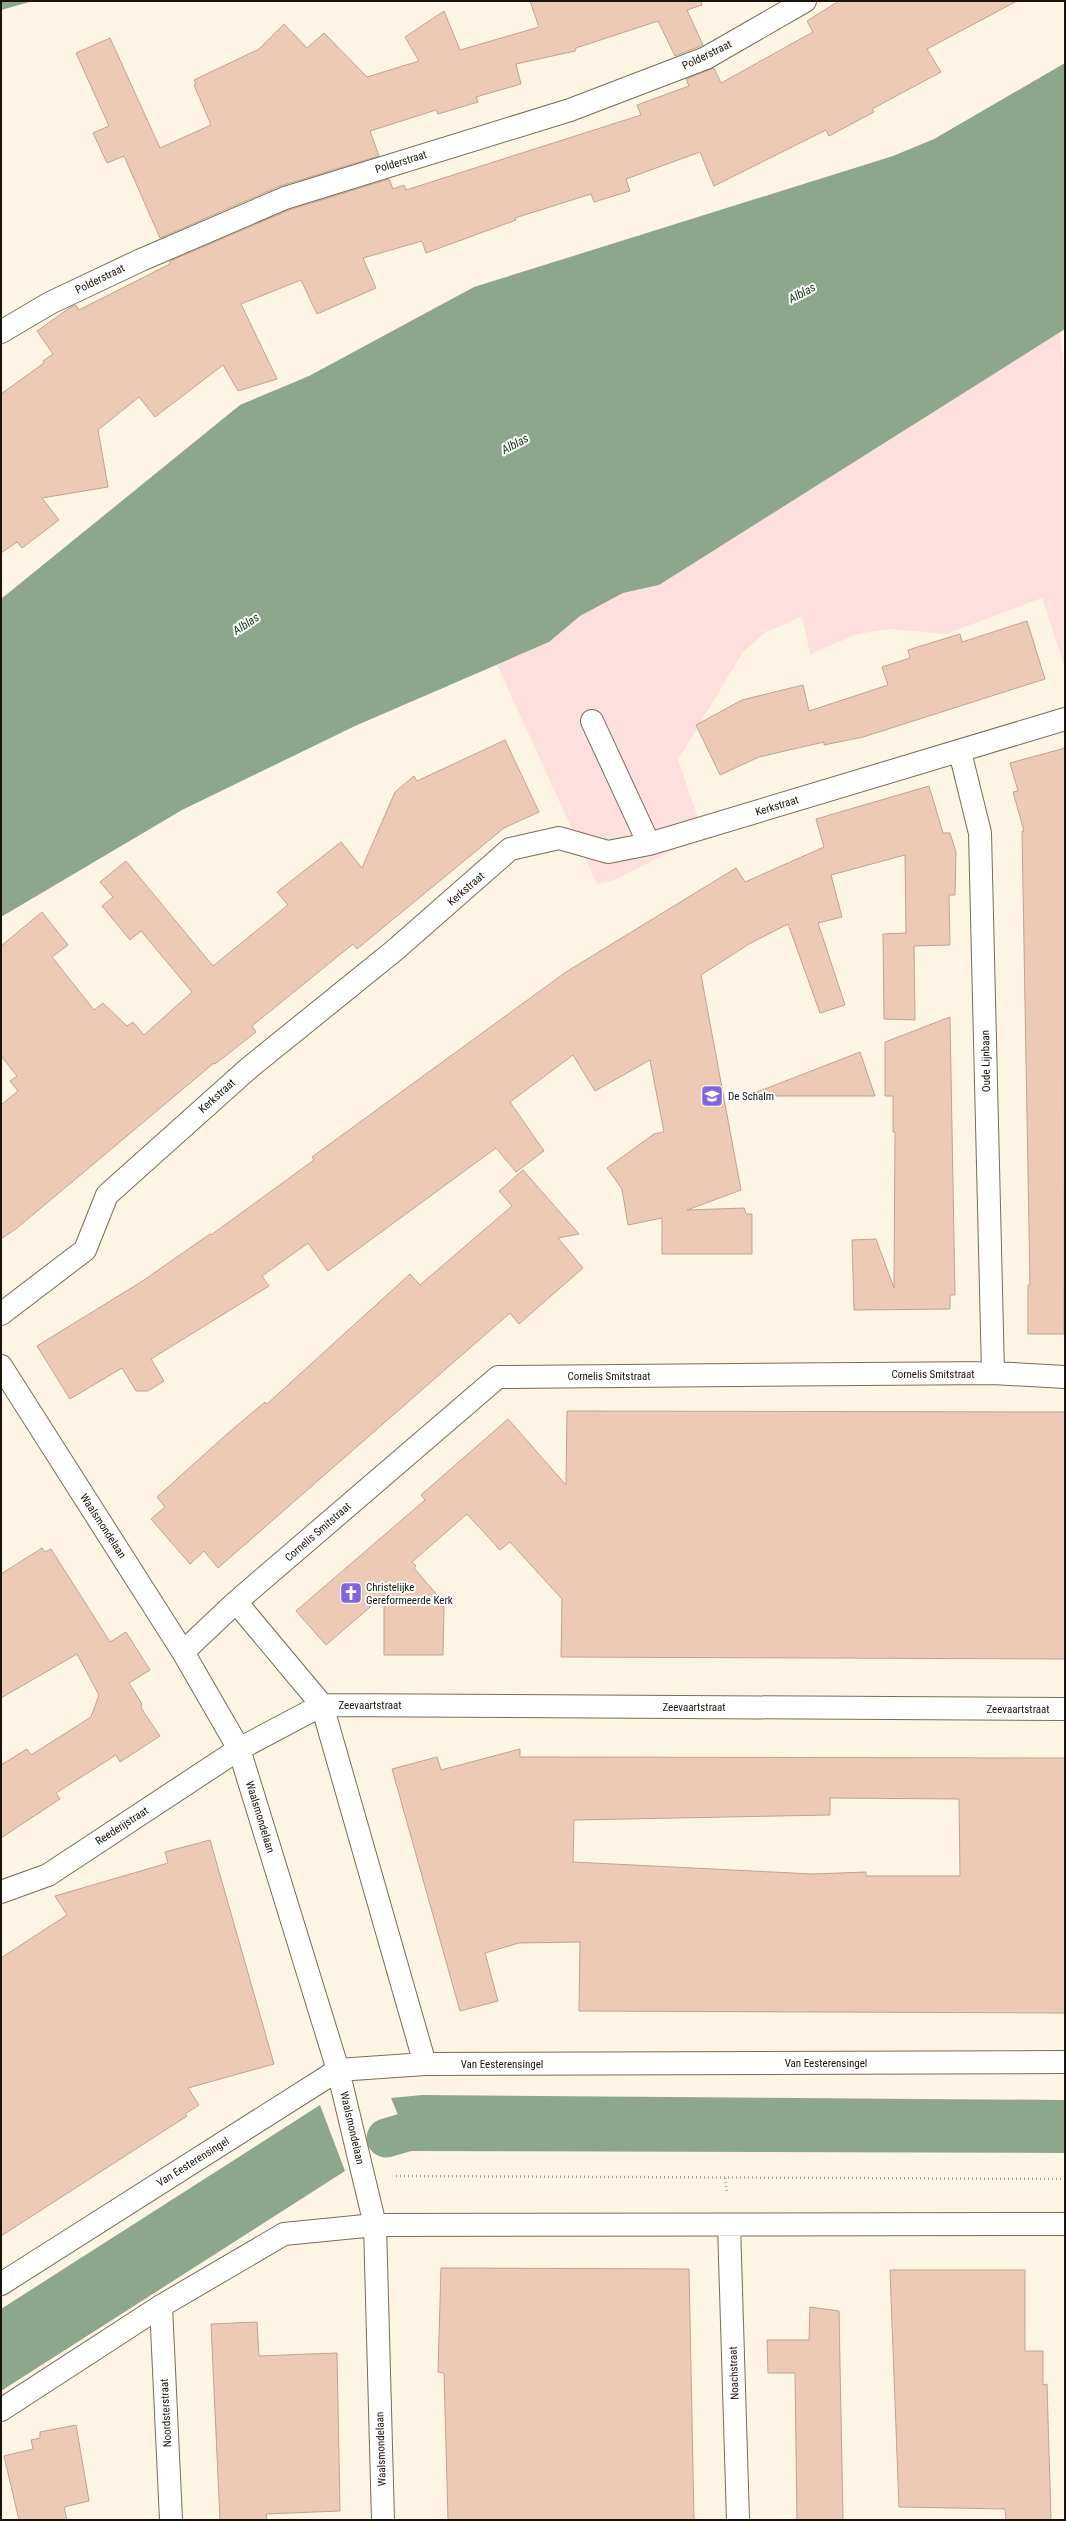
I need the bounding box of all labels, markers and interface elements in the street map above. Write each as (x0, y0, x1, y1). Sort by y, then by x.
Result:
street label: Polderstraat (680, 37, 734, 73)
street label: Polderstraat (374, 148, 428, 176)
street label: Polderstraat (73, 261, 127, 297)
water label: Alblas (785, 280, 818, 306)
water label: Alblas (498, 431, 531, 457)
water label: Alblas (229, 610, 262, 638)
street label: Kerkstraat (754, 793, 800, 819)
street label: Kerkstraat (445, 869, 487, 909)
street label: Oude Lijnbaan (979, 1030, 993, 1092)
street label: Kerkstraat (196, 1076, 238, 1116)
school or university icon: De Schalm (699, 1083, 725, 1109)
place label: De Schalm (728, 1090, 774, 1103)
street label: Cornelis Smitstraat (891, 1368, 975, 1381)
street label: Cornelis Smitstraat (567, 1370, 651, 1383)
street label: Waalsmondelaan (77, 1491, 129, 1561)
street label: Cornelis Smitstraat (282, 1500, 354, 1564)
church icon: Christelijke Gereformeerde Kerk (338, 1580, 364, 1606)
place label: Christelijke Gereformeerde Kerk (366, 1581, 453, 1607)
street label: Zeevaartstraat (338, 1699, 402, 1712)
street label: Zeevaartstraat (662, 1701, 726, 1714)
street label: Zeevaartstraat (986, 1703, 1050, 1716)
street label: Waalsmondelaan (243, 1780, 277, 1854)
street label: Reederijstraat (93, 1804, 151, 1848)
street label: Van Eesterensingel (785, 2057, 867, 2070)
street label: Van Eesterensingel (461, 2058, 543, 2071)
street label: Waalsmondelaan (337, 2090, 367, 2166)
street label: Van Eesterensingel (154, 2135, 232, 2189)
street label: Noachstraat (727, 2346, 741, 2400)
street label: Noordsterstraat (158, 2378, 174, 2448)
street label: Waalsmondelaan (373, 2412, 389, 2486)

